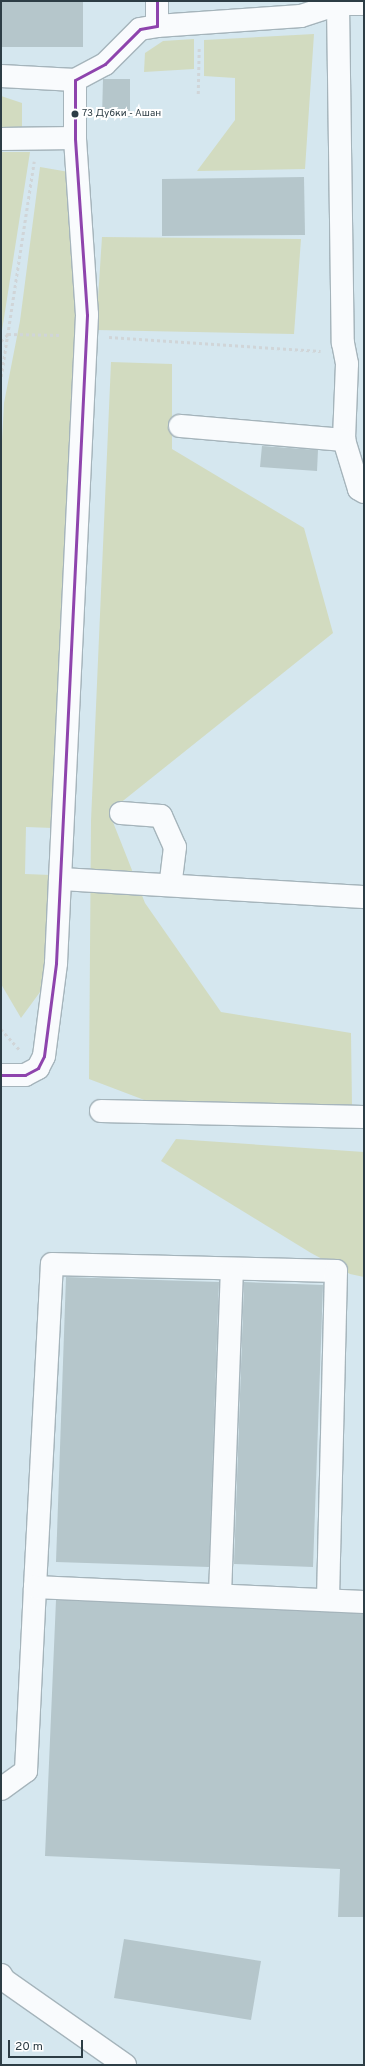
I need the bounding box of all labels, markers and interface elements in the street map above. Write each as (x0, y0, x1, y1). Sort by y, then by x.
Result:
place label: 73 Дубки - Ашан (82, 108, 162, 120)
marker: 73 Дубки - Ашан (70, 109, 80, 119)
scale bar (10, 2032, 85, 2058)
text: 20 m (15, 2039, 43, 2055)

